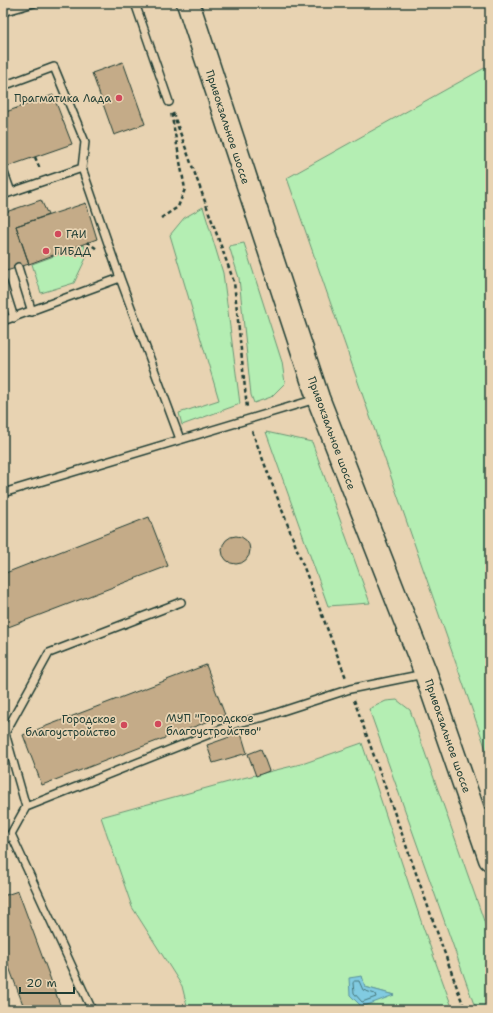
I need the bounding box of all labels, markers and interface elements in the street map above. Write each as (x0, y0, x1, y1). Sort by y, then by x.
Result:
street label: Привокзальное шоссе (202, 68, 253, 186)
place label: Прагматика Лада (14, 91, 111, 106)
marker: Прагматика Лада (114, 93, 124, 103)
place label: ГАИ (66, 227, 87, 242)
marker: ГАИ (53, 229, 63, 239)
place label: ГИБДД (54, 244, 92, 259)
marker: ГИБДД (41, 246, 51, 256)
street label: Привокзальное шоссе (304, 374, 359, 492)
street label: Привокзальное шоссе (421, 677, 474, 795)
place label: МУП "Городское благоустройство" (166, 711, 261, 739)
place label: Городское благоустройство (25, 712, 116, 740)
marker: МУП "Городское благоустройство" (153, 719, 163, 729)
marker: Городское благоустройство (119, 720, 129, 730)
scale bar (20, 969, 74, 995)
text: 20 m (26, 975, 57, 991)

